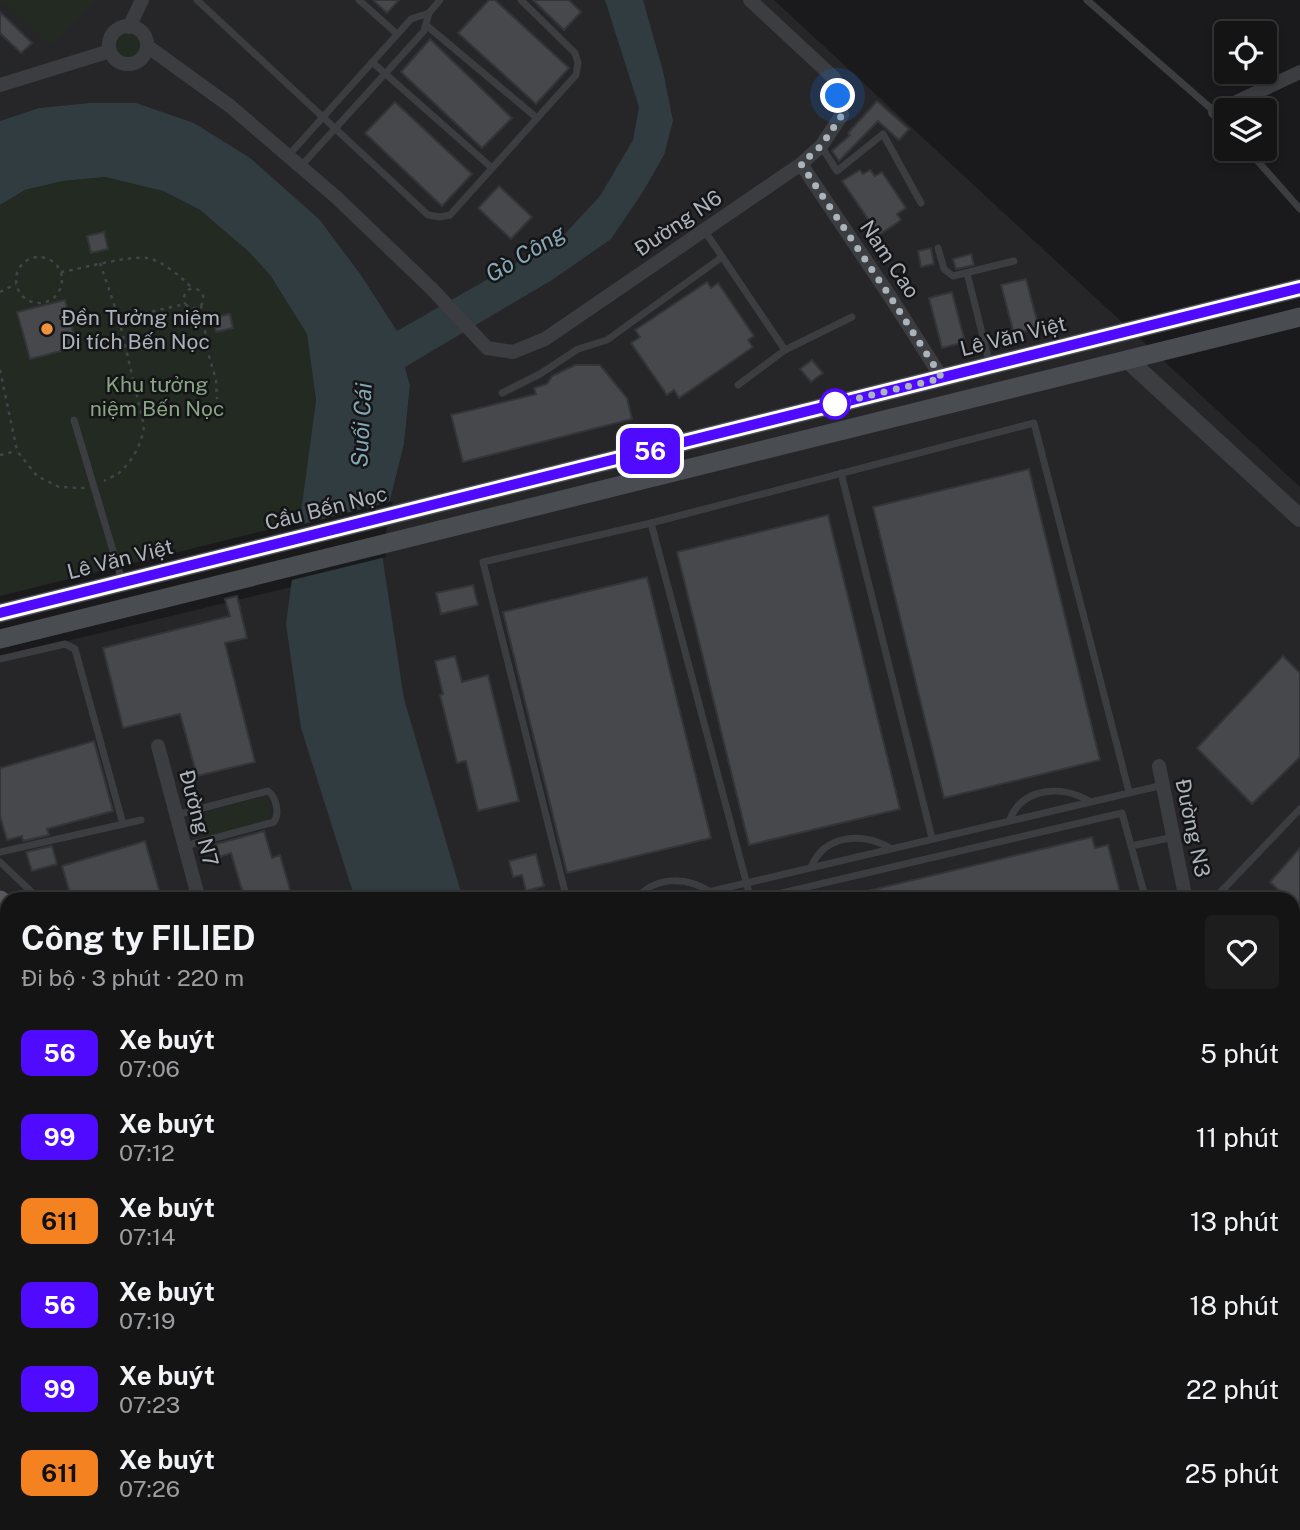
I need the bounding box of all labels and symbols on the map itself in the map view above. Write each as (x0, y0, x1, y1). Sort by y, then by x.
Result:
your location (820, 78, 855, 113)
street label: Đường N6 (630, 185, 726, 261)
street label: Nam Cao (855, 215, 925, 303)
water label: Gò Công (480, 218, 570, 287)
place label: Đền Tưởng niệm Di tích Bến Nọc (61, 305, 220, 354)
street label: Lê Văn Việt (957, 311, 1069, 361)
marker: Đền Tưởng niệm Di tích Bến Nọc (39, 321, 55, 337)
park label: Khu tưởng niệm Bến Nọc (90, 372, 224, 421)
water label: Suối Cái (345, 382, 377, 468)
unlabelled marker (820, 389, 850, 419)
line badge: 56 (618, 428, 682, 474)
street label: Cầu Bến Nọc (262, 481, 390, 535)
street label: Lê Văn Việt (64, 534, 176, 584)
street label: Đường N7 (174, 767, 224, 869)
street label: Đường N3 (1170, 776, 1216, 880)

